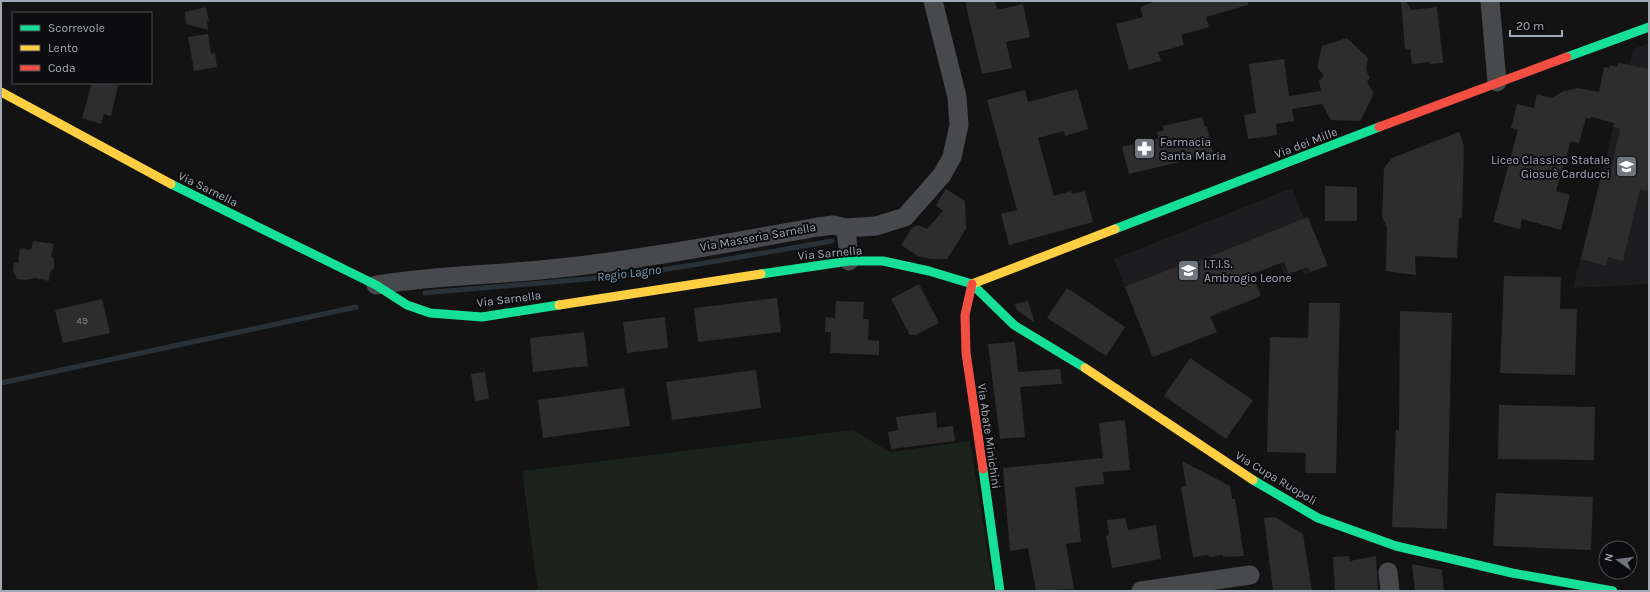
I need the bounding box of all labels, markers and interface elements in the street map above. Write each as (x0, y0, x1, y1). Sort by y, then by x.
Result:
legend (12, 12, 152, 84)
scale bar (1510, 12, 1562, 38)
text: 20 m (1516, 19, 1544, 33)
text: Scorrevole (48, 21, 105, 35)
text: Lento (48, 41, 78, 55)
text: Coda (48, 61, 76, 75)
street label: Via dei Mille (1273, 125, 1339, 161)
place label: Farmacia Santa Maria (1160, 135, 1226, 163)
pharmacy icon: Farmacia Santa Maria (1132, 136, 1158, 162)
place label: Liceo Classico Statale Giosuè Carducci (1491, 153, 1610, 181)
school or university icon: Liceo Classico Statale Giosuè Carducci (1613, 154, 1639, 180)
street label: Via Sarnella (176, 169, 240, 209)
street label: Via Masseria Sarnella (699, 220, 817, 254)
street label: Via Sarnella (797, 243, 863, 263)
place label: I.T.I.S. Ambrogio Leone (1204, 257, 1292, 285)
school or university icon: I.T.I.S. Ambrogio Leone (1176, 258, 1202, 284)
water label: Regio Lagno (596, 262, 663, 284)
street label: Via Sarnella (476, 288, 542, 310)
house number: 49 (76, 315, 88, 327)
street label: Via Abate Minichini (975, 382, 1003, 490)
street label: Via Cupa Ruopoli (1233, 448, 1319, 508)
north arrow (1598, 540, 1638, 580)
text: N (1602, 552, 1616, 563)

